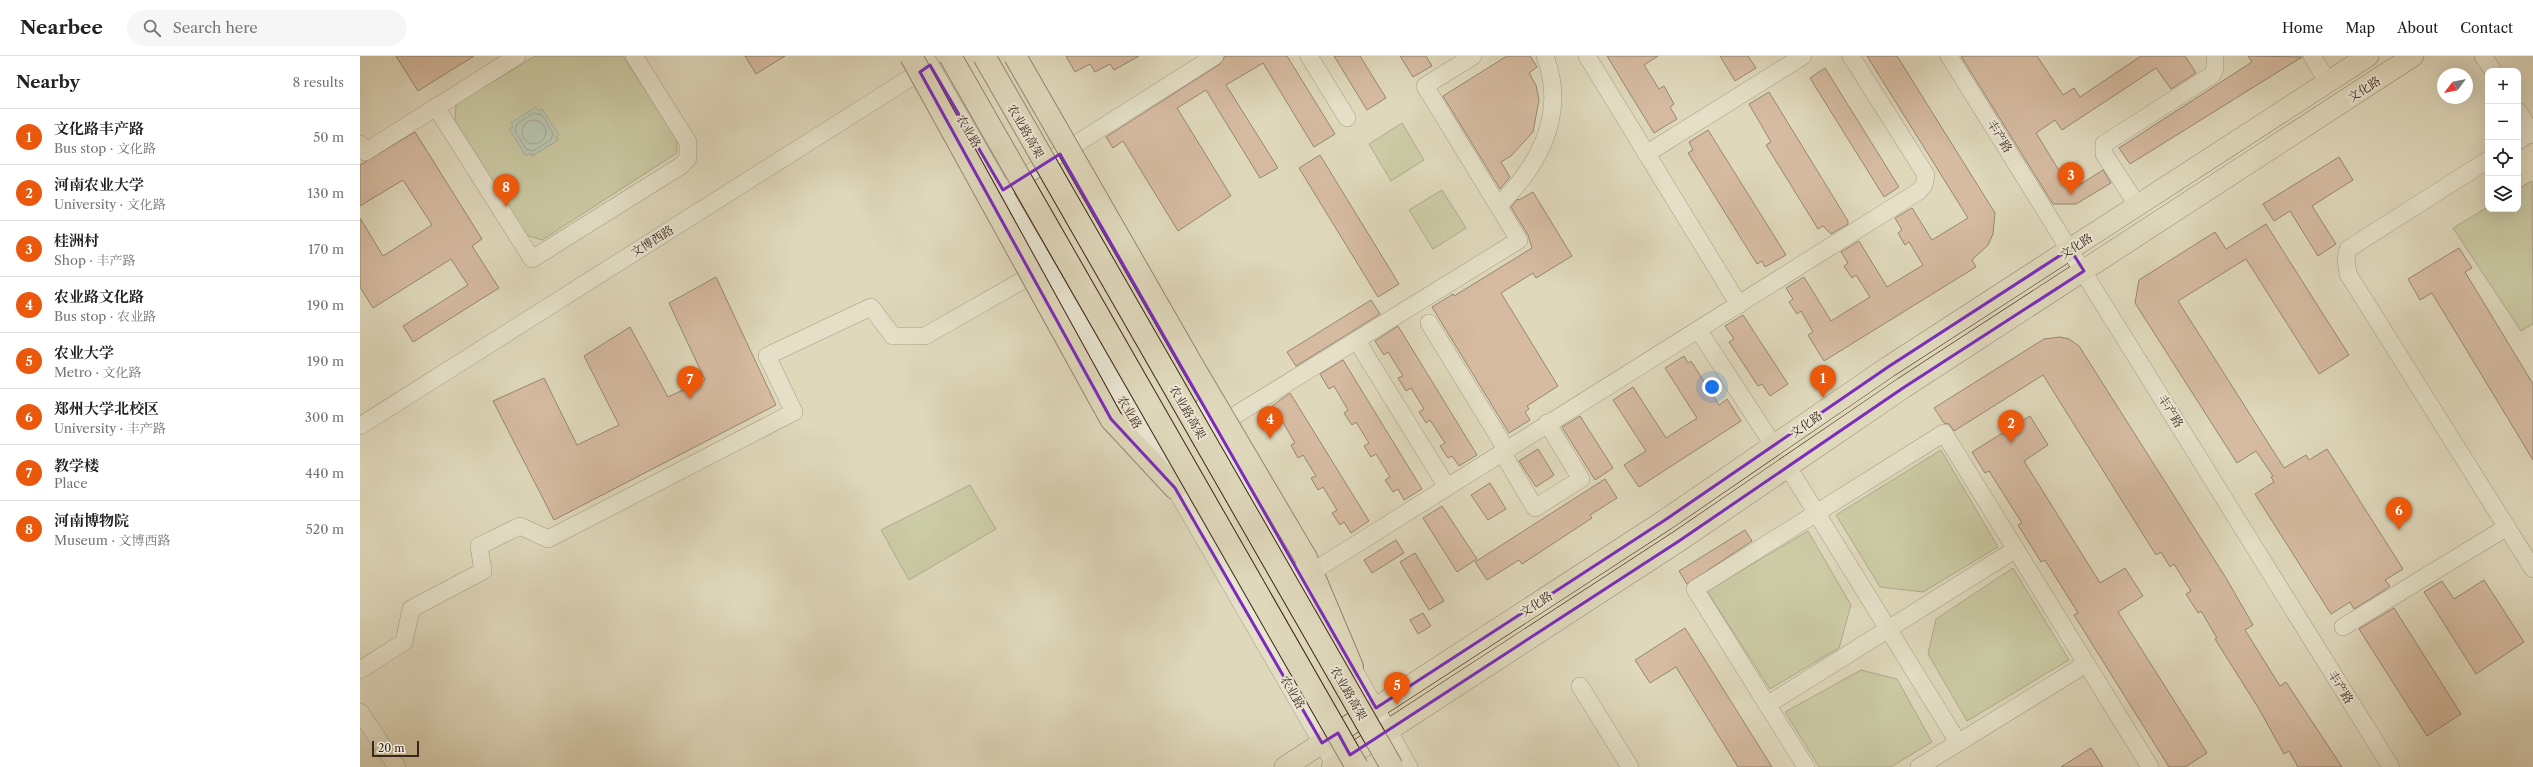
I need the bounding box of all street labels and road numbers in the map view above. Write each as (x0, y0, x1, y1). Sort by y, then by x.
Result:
street label: 文化路 (2345, 73, 2383, 105)
street label: 农业路高架 (1005, 101, 1047, 161)
street label: 农业路 (954, 112, 984, 150)
street label: 丰产路 (1984, 117, 2016, 155)
street label: 文博西路 (628, 222, 676, 260)
street label: 文化路 (2057, 230, 2095, 262)
street label: 农业路高架 (1167, 382, 1209, 442)
street label: 丰产路 (2155, 392, 2187, 430)
street label: 农业路 (1115, 393, 1145, 431)
street label: 文化路 (1787, 408, 1825, 440)
street label: 文化路 (1517, 588, 1555, 620)
street label: 农业路高架 (1328, 663, 1370, 723)
street label: 丰产路 (2325, 668, 2357, 706)
street label: 农业路 (1278, 673, 1308, 711)

